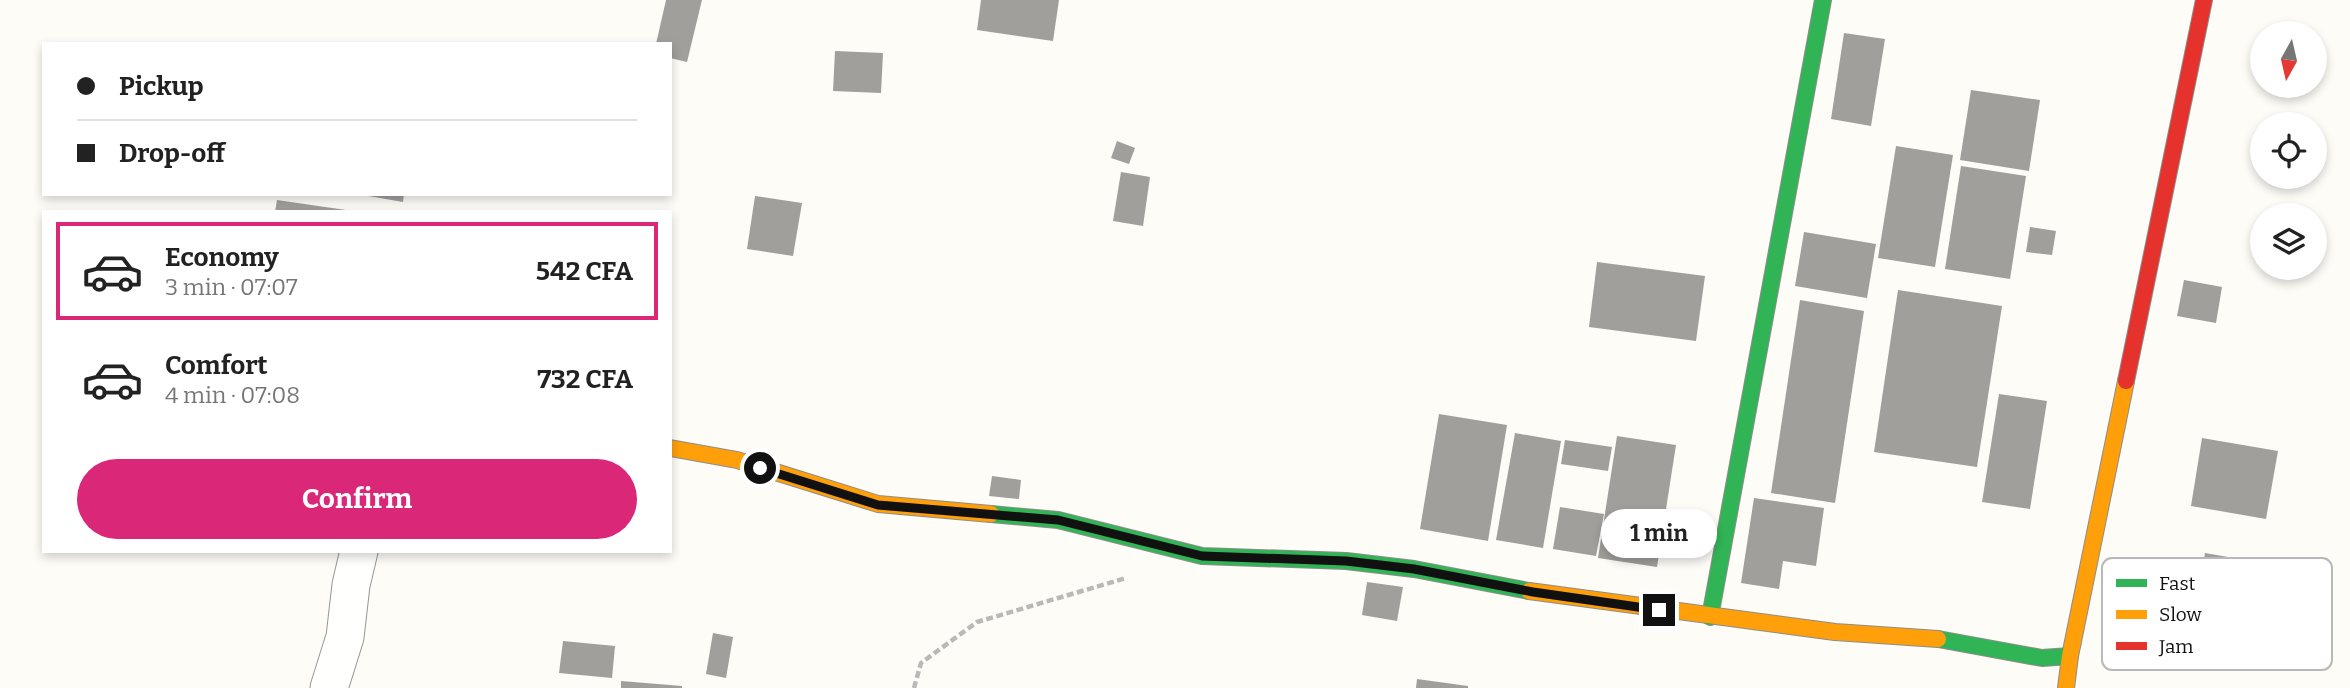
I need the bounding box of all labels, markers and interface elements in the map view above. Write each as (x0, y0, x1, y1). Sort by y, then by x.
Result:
north arrow (2250, 21, 2328, 98)
map controls (2250, 21, 2327, 280)
text: Pickup (119, 71, 204, 102)
button: locate (2250, 112, 2327, 189)
text: Drop-off (119, 138, 225, 169)
button: layers (2250, 203, 2327, 280)
icon: car (81, 240, 144, 303)
text: Economy (165, 242, 279, 273)
text: 542 CFA (536, 256, 633, 287)
text: 3 min · 07:07 (165, 273, 298, 301)
icon: car (81, 348, 144, 411)
text: Comfort (165, 350, 268, 381)
text: 732 CFA (537, 364, 633, 395)
text: 4 min · 07:08 (165, 381, 300, 409)
route start (744, 452, 776, 484)
button: Confirm (77, 459, 637, 539)
callout: 1 min (1601, 508, 1717, 558)
text: 1 min (1630, 519, 1688, 547)
legend (2102, 558, 2332, 670)
text: Fast (2159, 572, 2196, 595)
route end (1643, 594, 1675, 626)
text: Slow (2159, 603, 2202, 626)
text: Jam (2158, 635, 2193, 658)

